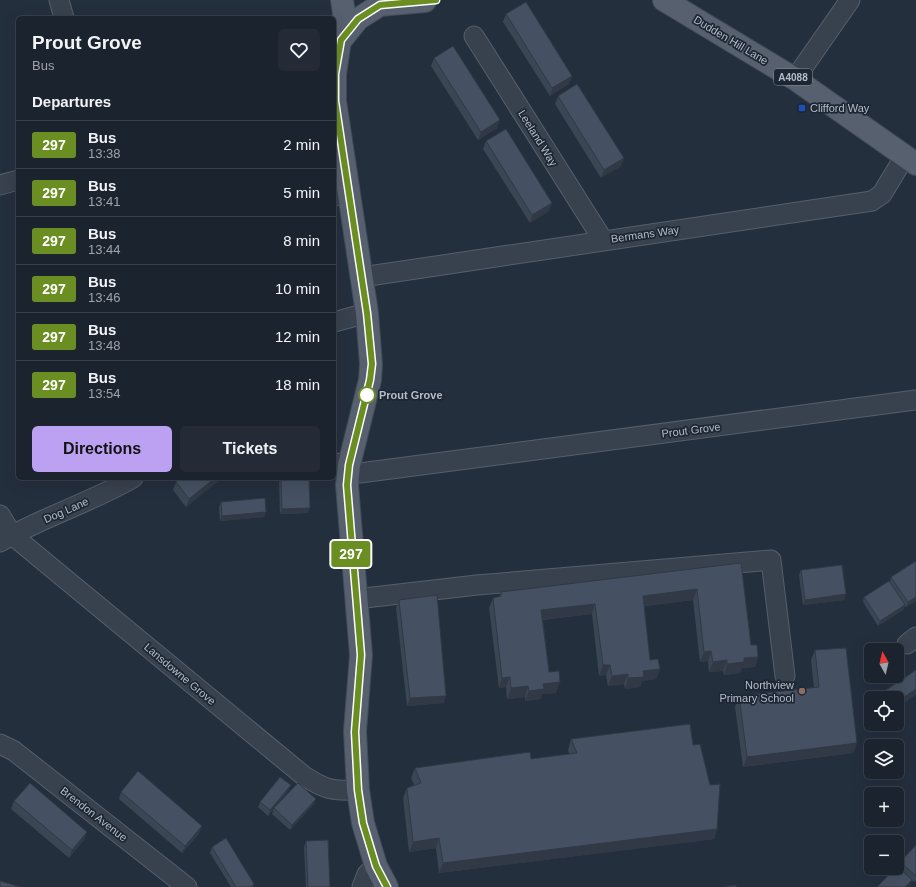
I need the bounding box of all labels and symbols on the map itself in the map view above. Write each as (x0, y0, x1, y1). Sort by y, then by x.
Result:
street label: Dudden Hill Lane (692, 13, 770, 67)
road number: A4088 (774, 69, 812, 85)
place label: Clifford Way (810, 102, 870, 114)
marker: Clifford Way (797, 103, 807, 113)
street label: Leeland Way (516, 108, 560, 169)
street label: Bermans Way (610, 223, 680, 245)
marker: Prout Grove (358, 386, 376, 404)
place label: Prout Grove (379, 389, 443, 401)
street label: Prout Grove (661, 420, 721, 440)
street label: Dog Lane (42, 495, 90, 525)
line badge: 297 (328, 541, 374, 567)
street label: Lansdowne Grove (142, 641, 218, 707)
north arrow (864, 643, 904, 683)
place label: Northview Primary School (719, 679, 794, 704)
marker: Northview Primary School (797, 686, 807, 696)
street label: Brendon Avenue (58, 784, 130, 844)

